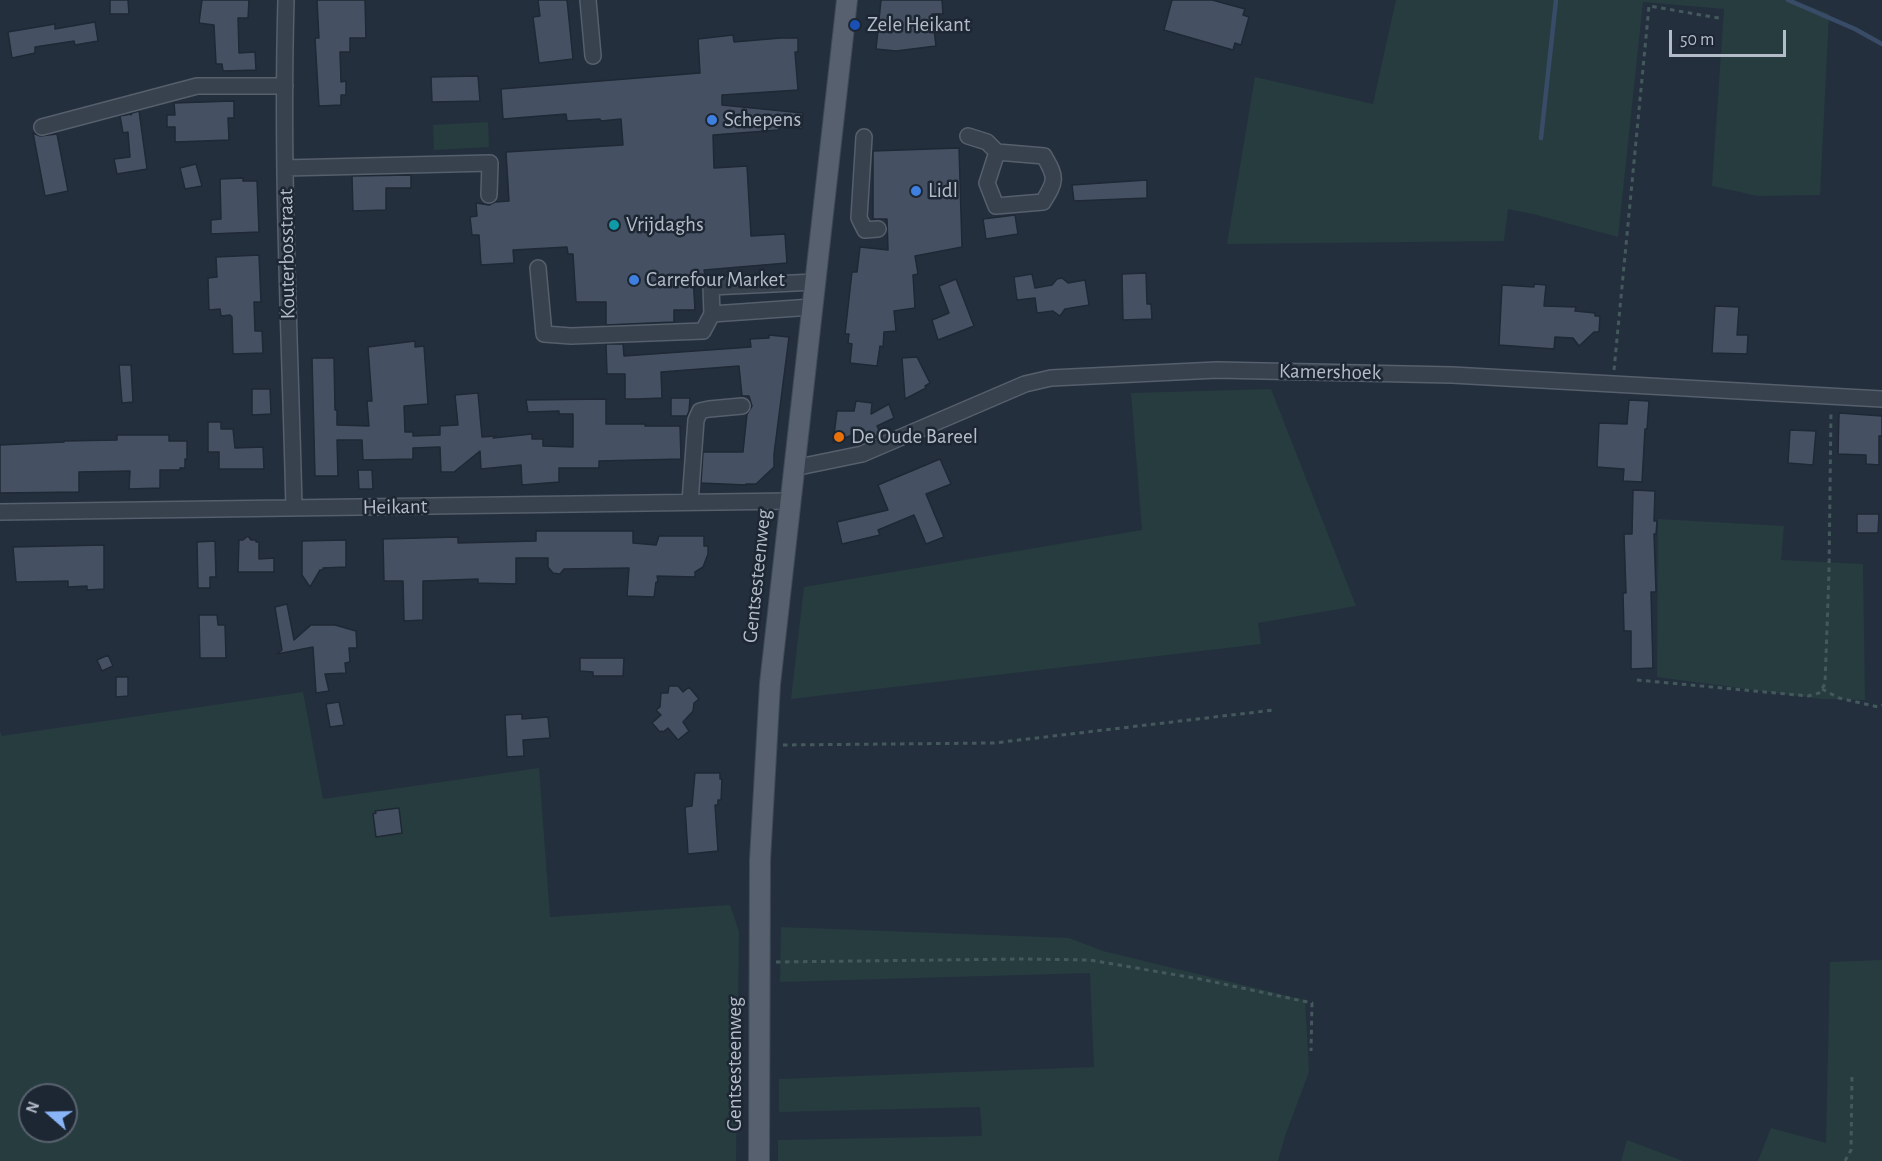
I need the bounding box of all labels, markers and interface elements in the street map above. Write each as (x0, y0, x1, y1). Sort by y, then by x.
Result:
place label: Zele Heikant (867, 12, 970, 38)
marker: Zele Heikant (848, 18, 862, 32)
scale bar (1672, 18, 1789, 56)
text: 50 m (1680, 31, 1714, 49)
place label: Schepens (724, 107, 801, 133)
marker: Schepens (705, 113, 719, 127)
place label: Lidl (928, 178, 958, 204)
marker: Lidl (909, 184, 923, 198)
street label: Kouterbosstraat (273, 188, 301, 320)
place label: Vrijdaghs (626, 212, 704, 238)
marker: Vrijdaghs (607, 218, 621, 232)
place label: Carrefour Market (646, 267, 785, 293)
marker: Carrefour Market (627, 273, 641, 287)
street label: Kamershoek (1279, 359, 1381, 385)
place label: De Oude Bareel (851, 424, 978, 450)
marker: De Oude Bareel (832, 430, 846, 444)
street label: Heikant (362, 494, 428, 520)
street label: Gentsesteenweg (737, 508, 777, 644)
street label: Gentsesteenweg (722, 997, 748, 1131)
north arrow (18, 1083, 78, 1143)
text: N (24, 1100, 42, 1115)

